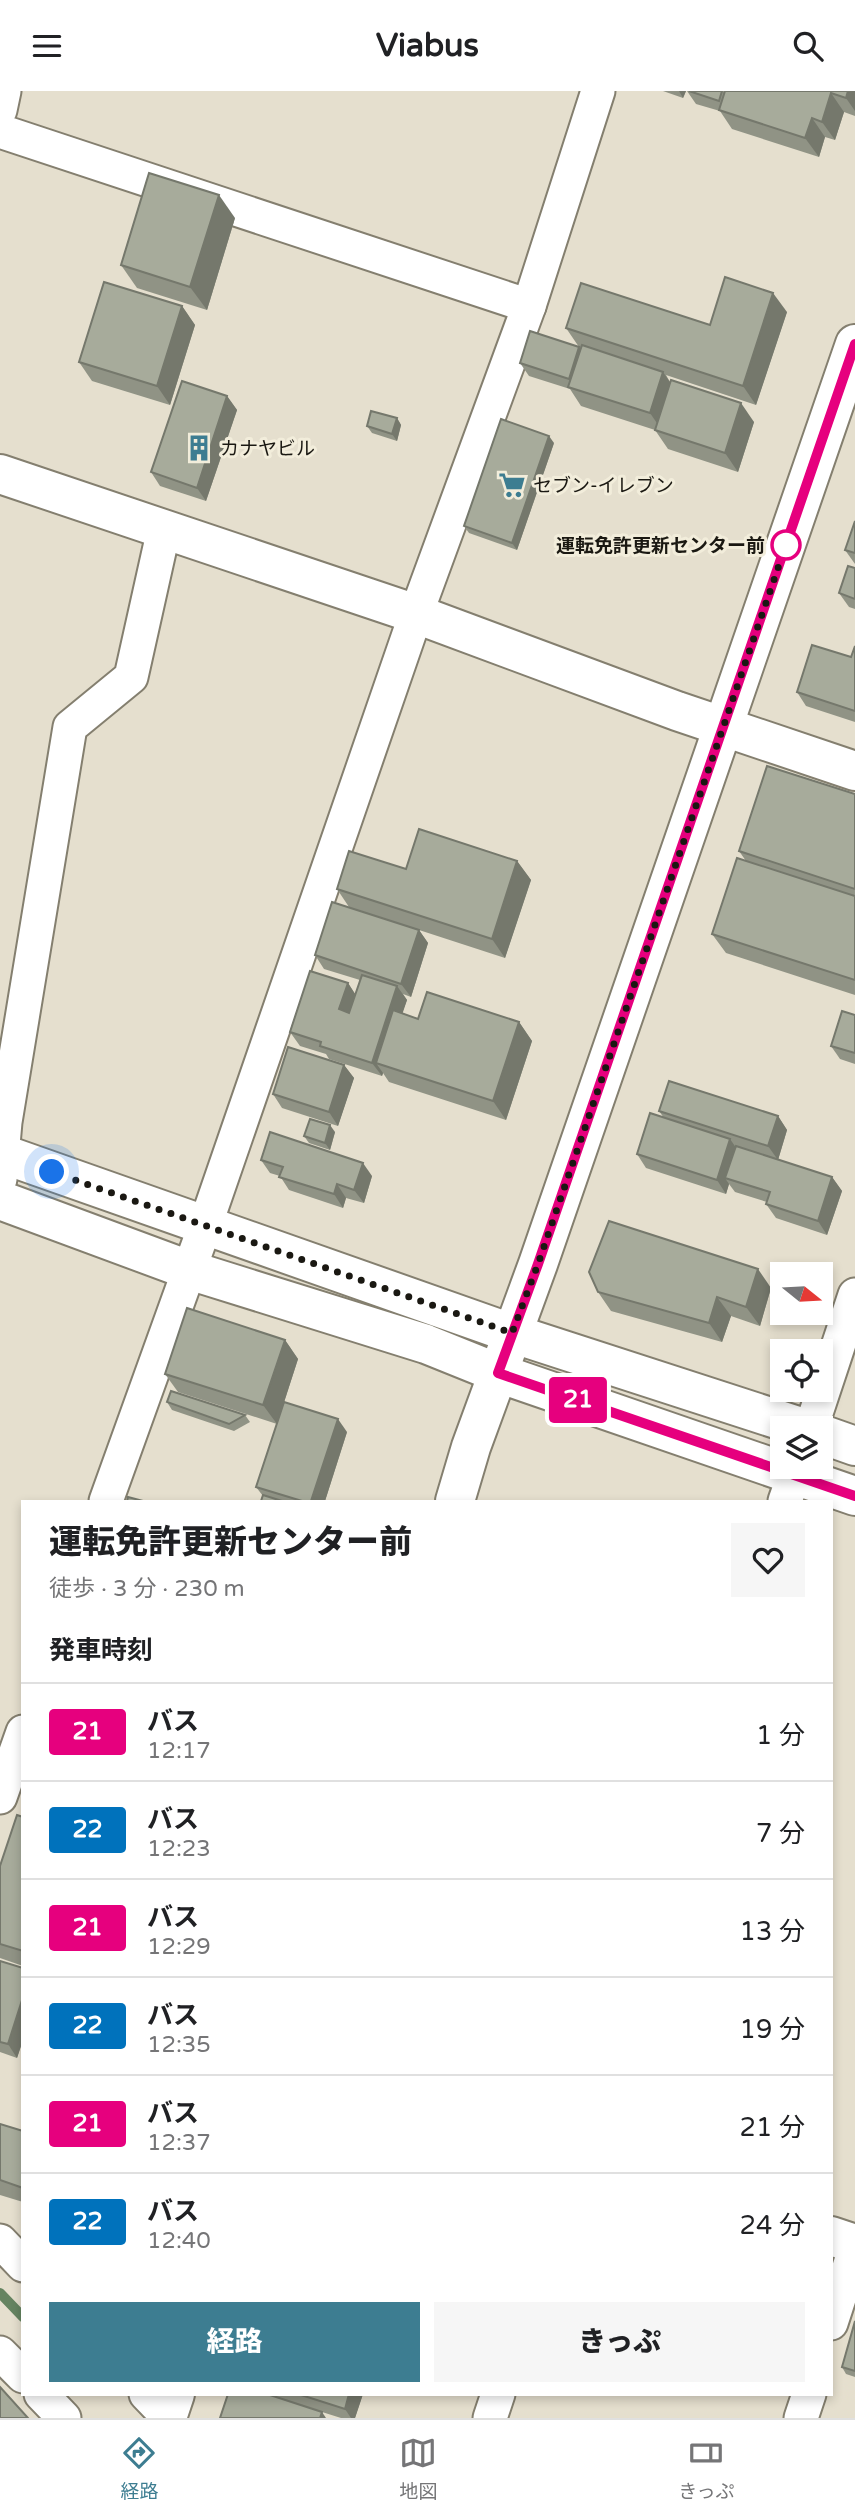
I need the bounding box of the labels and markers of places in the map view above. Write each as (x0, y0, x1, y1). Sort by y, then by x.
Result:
building icon: カナヤビル (184, 433, 214, 463)
place label: カナヤビル (220, 438, 315, 460)
supermarket icon: セブン-イレブン (497, 470, 527, 500)
place label: セブン-イレブン (533, 475, 674, 497)
marker: 運転免許更新センター前 (771, 530, 801, 560)
place label: 運転免許更新センター前 (556, 535, 765, 557)

